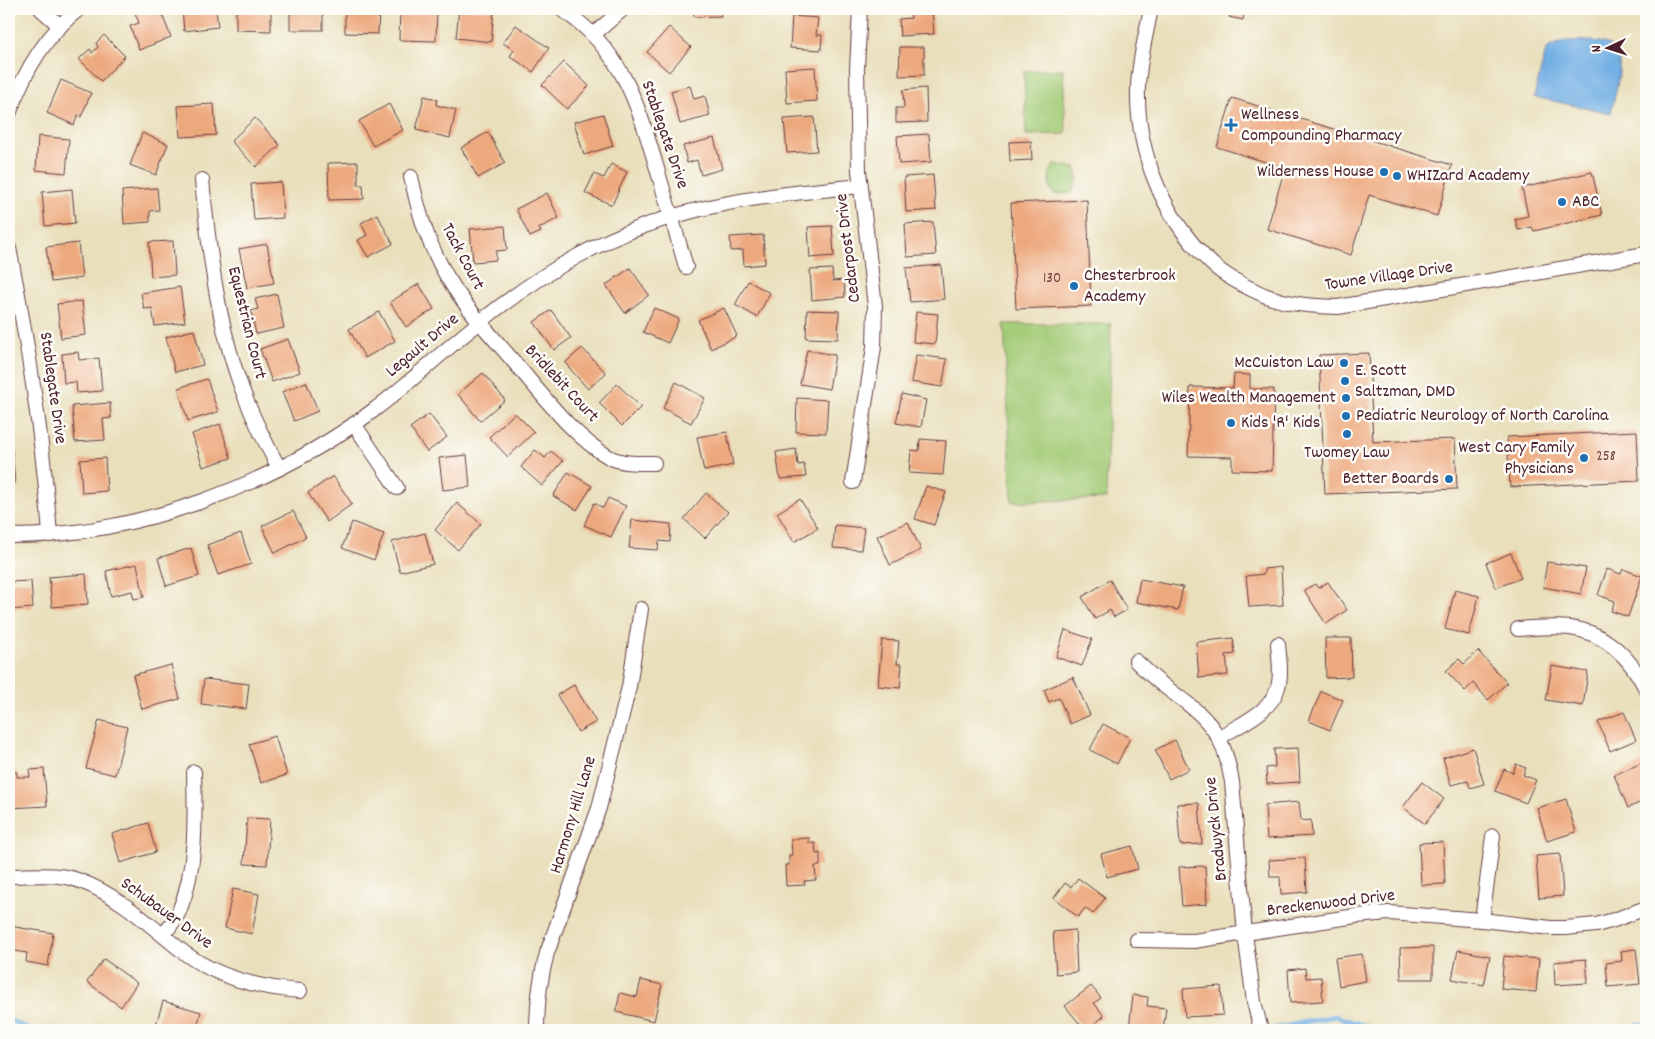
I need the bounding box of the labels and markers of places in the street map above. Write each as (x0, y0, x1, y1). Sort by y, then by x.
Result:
place label: Wellness Compounding Pharmacy (1241, 103, 1402, 149)
marker: Wellness Compounding Pharmacy (1225, 119, 1237, 131)
place label: Wilderness House (1257, 160, 1374, 185)
place label: WHIZard Academy (1407, 164, 1530, 189)
marker: Wilderness House (1378, 166, 1390, 178)
marker: WHIZard Academy (1391, 170, 1403, 182)
place label: ABC (1572, 190, 1599, 215)
marker: ABC (1556, 196, 1568, 208)
place label: Chesterbrook Academy (1084, 264, 1176, 310)
marker: Chesterbrook Academy (1068, 280, 1080, 292)
place label: McCuiston Law (1234, 351, 1334, 376)
marker: McCuiston Law (1338, 357, 1350, 369)
place label: E. Scott Saltzman, DMD (1355, 359, 1455, 405)
marker: E. Scott Saltzman, DMD (1339, 375, 1351, 387)
place label: Wiles Wealth Management (1162, 386, 1336, 411)
marker: Wiles Wealth Management (1340, 392, 1352, 404)
place label: Pediatric Neurology of North Carolina (1356, 404, 1609, 429)
marker: Pediatric Neurology of North Carolina (1340, 410, 1352, 422)
place label: Kids 'R' Kids (1241, 411, 1320, 436)
marker: Kids 'R' Kids (1225, 417, 1237, 429)
marker: Twomey Law (1341, 428, 1353, 440)
place label: West Cary Family Physicians (1458, 436, 1575, 482)
place label: Twomey Law (1304, 441, 1390, 466)
marker: West Cary Family Physicians (1578, 452, 1590, 464)
place label: Better Boards (1343, 467, 1439, 492)
marker: Better Boards (1443, 473, 1455, 485)

